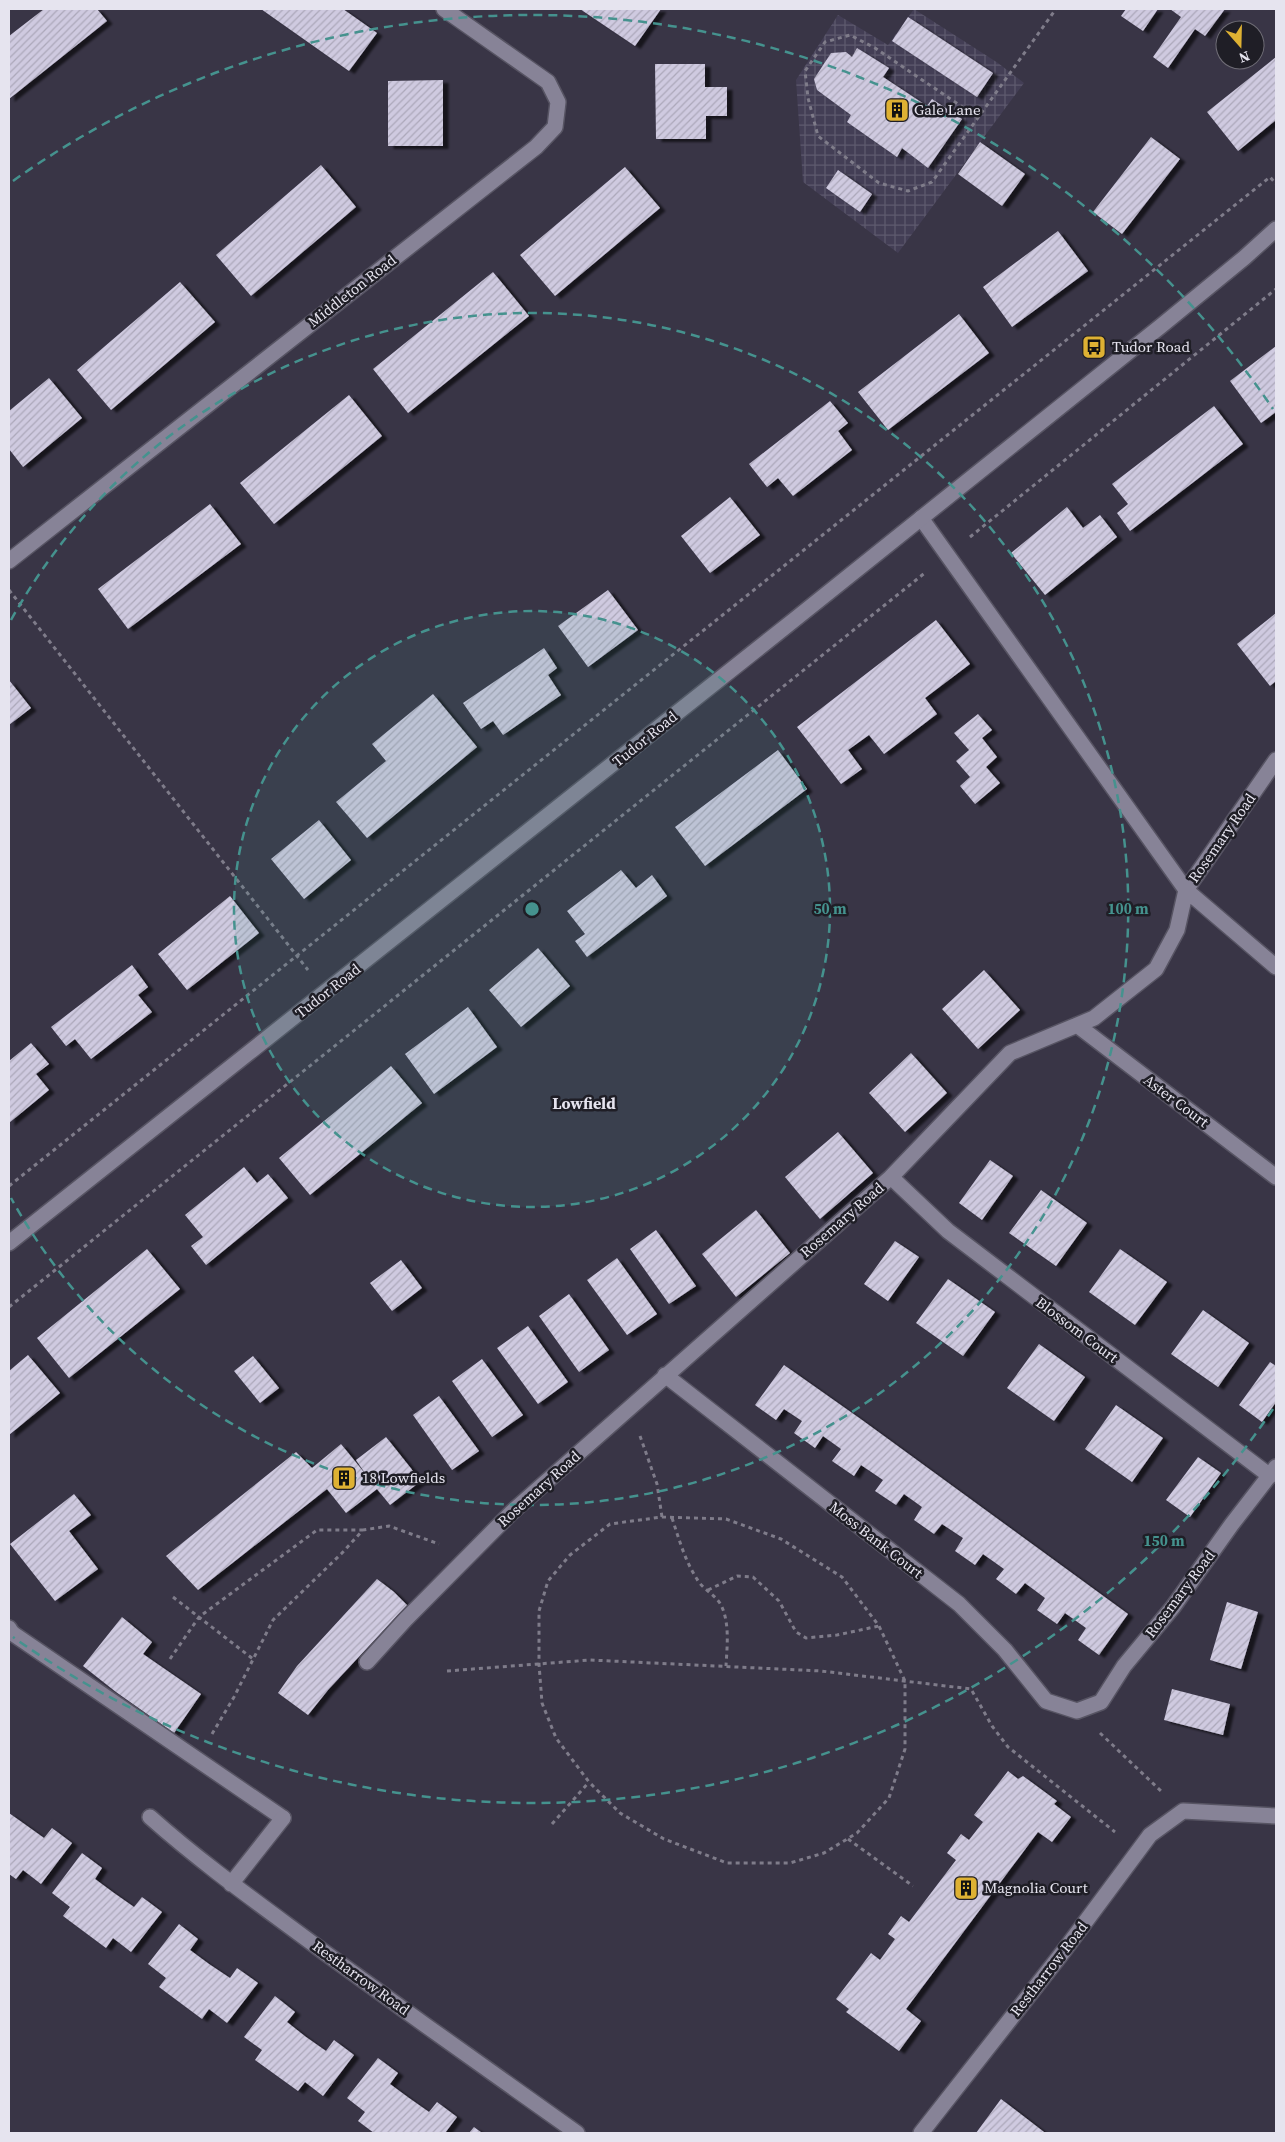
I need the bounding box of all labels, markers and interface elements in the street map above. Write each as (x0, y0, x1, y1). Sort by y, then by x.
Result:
north arrow (1215, 20, 1265, 70)
text: N (1236, 46, 1253, 68)
building icon: Gale Lane (884, 97, 910, 123)
place label: Gale Lane (914, 99, 981, 120)
street label: Middleton Road (303, 249, 401, 332)
bus stop icon: Tudor Road (1081, 334, 1107, 360)
place label: Tudor Road (1112, 336, 1190, 357)
street label: Tudor Road (608, 706, 682, 771)
street label: Rosemary Road (1183, 788, 1261, 887)
text: 50 m (813, 898, 847, 919)
text: 100 m (1107, 898, 1149, 919)
centre of rings (523, 900, 541, 918)
street label: Tudor Road (291, 958, 365, 1023)
street label: Aster Court (1139, 1069, 1213, 1132)
district label: Lowfield (552, 1092, 616, 1114)
street label: Rosemary Road (795, 1177, 888, 1262)
street label: Blossom Court (1032, 1292, 1123, 1368)
street label: Rosemary Road (493, 1445, 585, 1531)
building icon: 18 Lowfields (331, 1465, 357, 1491)
place label: 18 Lowfields (362, 1467, 445, 1488)
street label: Moss Bank Court (825, 1496, 928, 1583)
text: 150 m (1143, 1530, 1185, 1551)
street label: Rosemary Road (1140, 1545, 1220, 1642)
building icon: Magnolia Court (953, 1875, 979, 1901)
place label: Magnolia Court (984, 1877, 1088, 1898)
street label: Restharrow Road (1005, 1917, 1093, 2020)
street label: Restharrow Road (309, 1935, 414, 2020)

